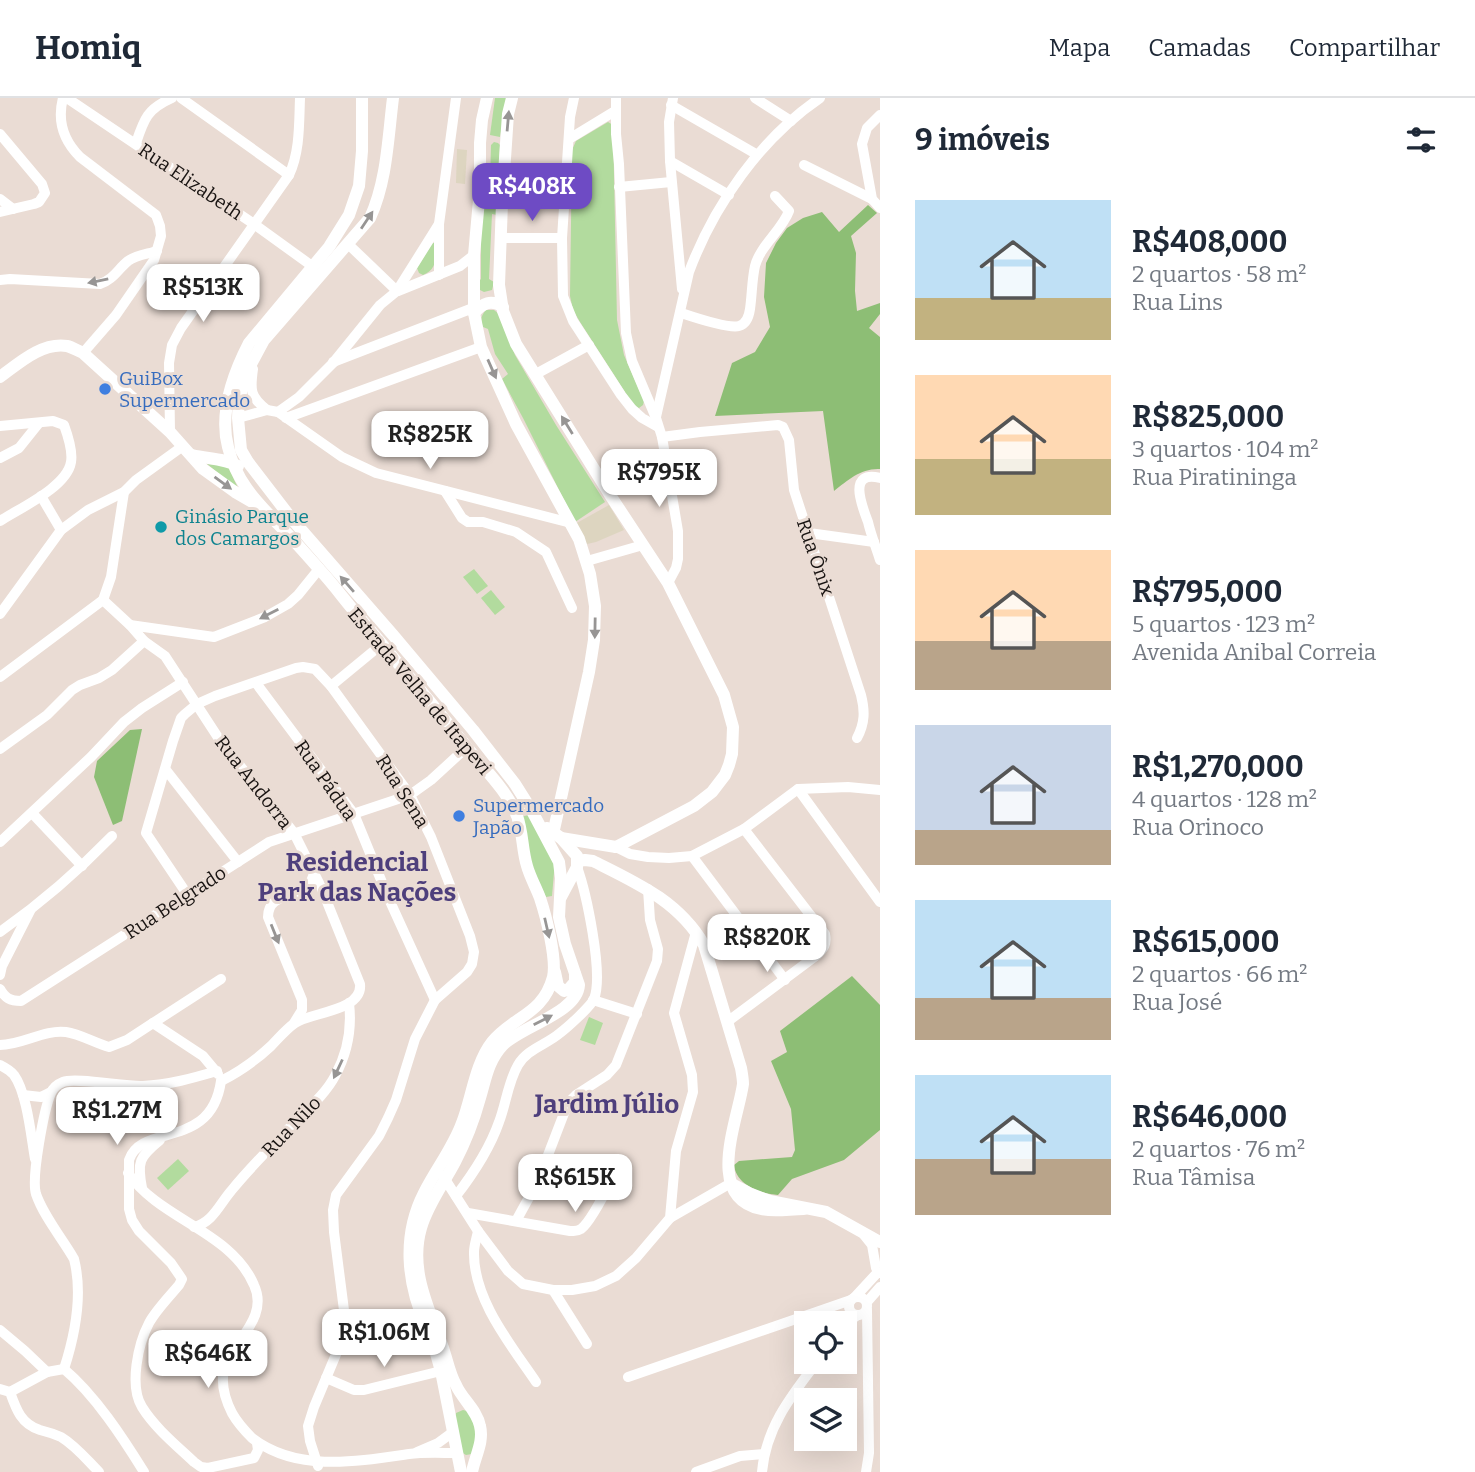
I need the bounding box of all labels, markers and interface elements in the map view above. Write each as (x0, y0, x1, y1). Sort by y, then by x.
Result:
text: Homiq (35, 28, 141, 68)
text: Mapa (1049, 34, 1110, 62)
text: Camadas (1148, 34, 1251, 62)
text: Compartilhar (1289, 34, 1440, 62)
one-way arrow (503, 109, 514, 131)
icon: filters (1402, 121, 1440, 159)
text: 9 imóveis (915, 122, 1050, 158)
street label: Rua Elizabeth (134, 138, 247, 225)
pin: R$408K (475, 164, 589, 223)
text: R$408K (488, 172, 576, 200)
one-way arrow (360, 211, 374, 229)
text: R$408,000 (1132, 224, 1288, 260)
icon: home (971, 228, 1055, 312)
text: 2 quartos · 58 m² (1132, 260, 1307, 288)
pin: R$513K (146, 264, 260, 324)
text: R$513K (163, 273, 243, 301)
one-way arrow (87, 276, 109, 287)
text: Rua Lins (1132, 288, 1223, 316)
one-way arrow (487, 359, 498, 380)
place label: GuiBox Supermercado (119, 367, 250, 412)
marker: GuiBox Supermercado (97, 381, 113, 397)
text: R$825,000 (1132, 399, 1284, 435)
icon: home (971, 403, 1055, 487)
pin: R$825K (373, 412, 487, 471)
one-way arrow (561, 416, 573, 435)
text: R$825K (387, 420, 473, 448)
text: 3 quartos · 104 m² (1132, 435, 1319, 463)
pin: R$795K (602, 450, 716, 509)
text: R$795K (617, 458, 701, 486)
text: Rua Piratininga (1132, 463, 1297, 491)
one-way arrow (213, 476, 231, 491)
place label: Ginásio Parque dos Camargos (175, 505, 309, 550)
street label: Rua Ônix (792, 516, 840, 599)
marker: Ginásio Parque dos Camargos (153, 519, 169, 535)
text: R$795,000 (1132, 574, 1283, 610)
one-way arrow (340, 575, 355, 592)
icon: home (971, 578, 1055, 662)
street label: Estrada Velha de Itapevi (343, 603, 496, 780)
one-way arrow (259, 609, 279, 620)
text: 5 quartos · 123 m² (1132, 610, 1315, 638)
one-way arrow (589, 617, 600, 639)
text: Avenida Anibal Correia (1132, 638, 1376, 666)
street label: Rua Andorra (210, 731, 297, 834)
street label: Rua Pádua (290, 736, 362, 825)
text: R$1,270,000 (1132, 749, 1304, 785)
street label: Rua Sena (371, 750, 434, 833)
icon: home (971, 753, 1055, 837)
text: 4 quartos · 128 m² (1132, 785, 1317, 813)
place label: Supermercado Japão (472, 794, 604, 839)
marker: Supermercado Japão (451, 808, 467, 824)
text: Rua Orinoco (1132, 813, 1264, 841)
district label: Residencial Park das Nações (258, 847, 456, 908)
street label: Rua Belgrado (120, 861, 231, 944)
pin: R$820K (710, 914, 824, 974)
one-way arrow (542, 917, 553, 939)
text: R$820K (723, 923, 811, 951)
one-way arrow (269, 924, 281, 944)
text: R$615,000 (1132, 924, 1280, 960)
icon: home (971, 928, 1055, 1012)
text: 2 quartos · 66 m² (1132, 960, 1307, 988)
text: Rua José (1132, 988, 1222, 1016)
one-way arrow (533, 1014, 553, 1025)
one-way arrow (332, 1059, 343, 1080)
pin: R$1.27M (52, 1088, 182, 1147)
district label: Jardim Júlio (533, 1089, 679, 1120)
street label: Rua Nilo (257, 1091, 326, 1161)
text: R$1.27M (72, 1096, 162, 1124)
text: R$646,000 (1132, 1099, 1287, 1135)
icon: home (971, 1103, 1055, 1187)
text: 2 quartos · 76 m² (1132, 1135, 1305, 1163)
pin: R$615K (518, 1154, 632, 1214)
text: R$615K (534, 1163, 616, 1191)
text: Rua Tâmisa (1132, 1163, 1255, 1191)
pin: R$1.06M (319, 1310, 449, 1369)
map controls (794, 1311, 857, 1451)
button: locate (794, 1311, 857, 1374)
text: R$1.06M (338, 1318, 430, 1346)
pin: R$646K (151, 1330, 265, 1390)
text: R$646K (164, 1339, 252, 1367)
button: layers (794, 1388, 857, 1451)

